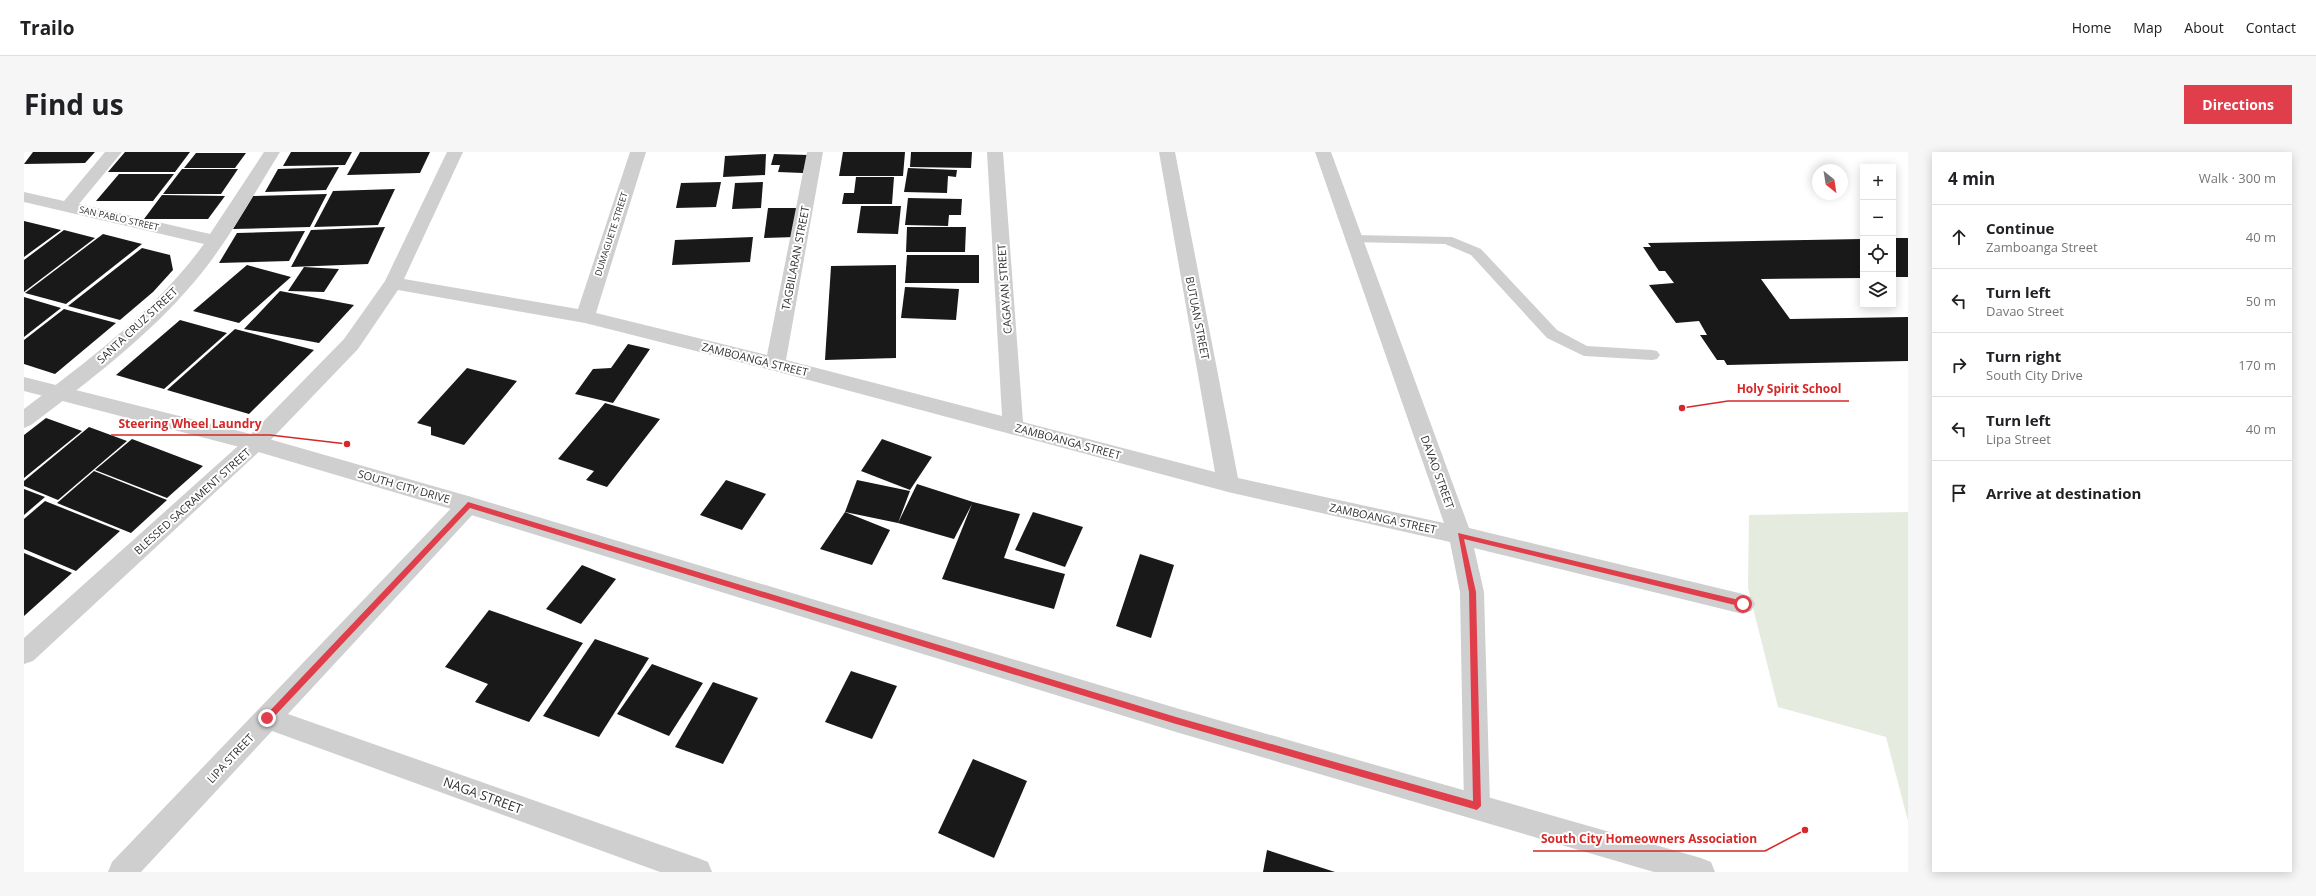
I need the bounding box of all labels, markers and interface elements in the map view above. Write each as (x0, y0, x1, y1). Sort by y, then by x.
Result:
text: Trailo (20, 15, 74, 41)
text: Home (2072, 18, 2111, 37)
text: Map (2133, 18, 2162, 37)
text: About (2184, 18, 2224, 37)
text: Contact (2246, 18, 2296, 37)
text: Find us (24, 85, 124, 123)
button: Directions (2184, 85, 2292, 124)
north arrow (1812, 164, 1848, 200)
map controls (1860, 164, 1896, 308)
button: + (1860, 164, 1896, 200)
text: 4 min (1948, 167, 1995, 190)
text: Walk · 300 m (2199, 169, 2276, 187)
street label: DUMAGUETE STREET (591, 190, 631, 278)
button: − (1860, 200, 1896, 236)
street label: SAN PABLO STREET (78, 203, 160, 233)
street label: TAGBILARAN STREET (778, 205, 812, 311)
text: Continue (1986, 218, 2054, 238)
icon: ahead (1948, 226, 1970, 248)
text: 40 m (2246, 228, 2276, 246)
button: locate (1860, 236, 1896, 272)
text: Zamboanga Street (1986, 238, 2098, 256)
street label: CAGAYAN STREET (993, 243, 1015, 335)
button: layers (1860, 272, 1896, 308)
street label: BUTUAN STREET (1183, 275, 1213, 361)
text: Turn left (1986, 282, 2051, 302)
street label: SANTA CRUZ STREET (93, 284, 181, 366)
icon: left (1948, 290, 1970, 312)
text: 50 m (2246, 292, 2276, 310)
text: Davao Street (1986, 302, 2064, 320)
street label: ZAMBOANGA STREET (700, 339, 810, 379)
text: Turn right (1986, 346, 2061, 366)
icon: right (1948, 354, 1970, 376)
text: 170 m (2238, 356, 2276, 374)
text: South City Drive (1986, 366, 2083, 384)
callout: Holy Spirit School (1728, 377, 1849, 401)
text: Holy Spirit School (1737, 380, 1841, 397)
text: Turn left (1986, 410, 2051, 430)
callout: Steering Wheel Laundry (111, 411, 270, 435)
text: Steering Wheel Laundry (118, 415, 262, 432)
icon: left (1948, 418, 1970, 440)
street label: ZAMBOANGA STREET (1013, 420, 1123, 462)
text: 40 m (2246, 420, 2276, 438)
text: Lipa Street (1986, 430, 2051, 448)
street label: DAVAO STREET (1418, 433, 1458, 511)
street label: BLESSED SACRAMENT STREET (130, 445, 254, 557)
street label: SOUTH CITY DRIVE (356, 466, 452, 506)
icon: arrive (1948, 482, 1970, 504)
text: Arrive at destination (1986, 483, 2141, 503)
street label: ZAMBOANGA STREET (1328, 499, 1438, 537)
route start (1734, 595, 1752, 613)
route end (258, 709, 276, 727)
street label: LIPA STREET (203, 730, 257, 786)
street label: NAGA STREET (441, 772, 526, 818)
callout: South City Homeowners Association (1533, 827, 1765, 851)
text: South City Homeowners Association (1541, 830, 1757, 847)

